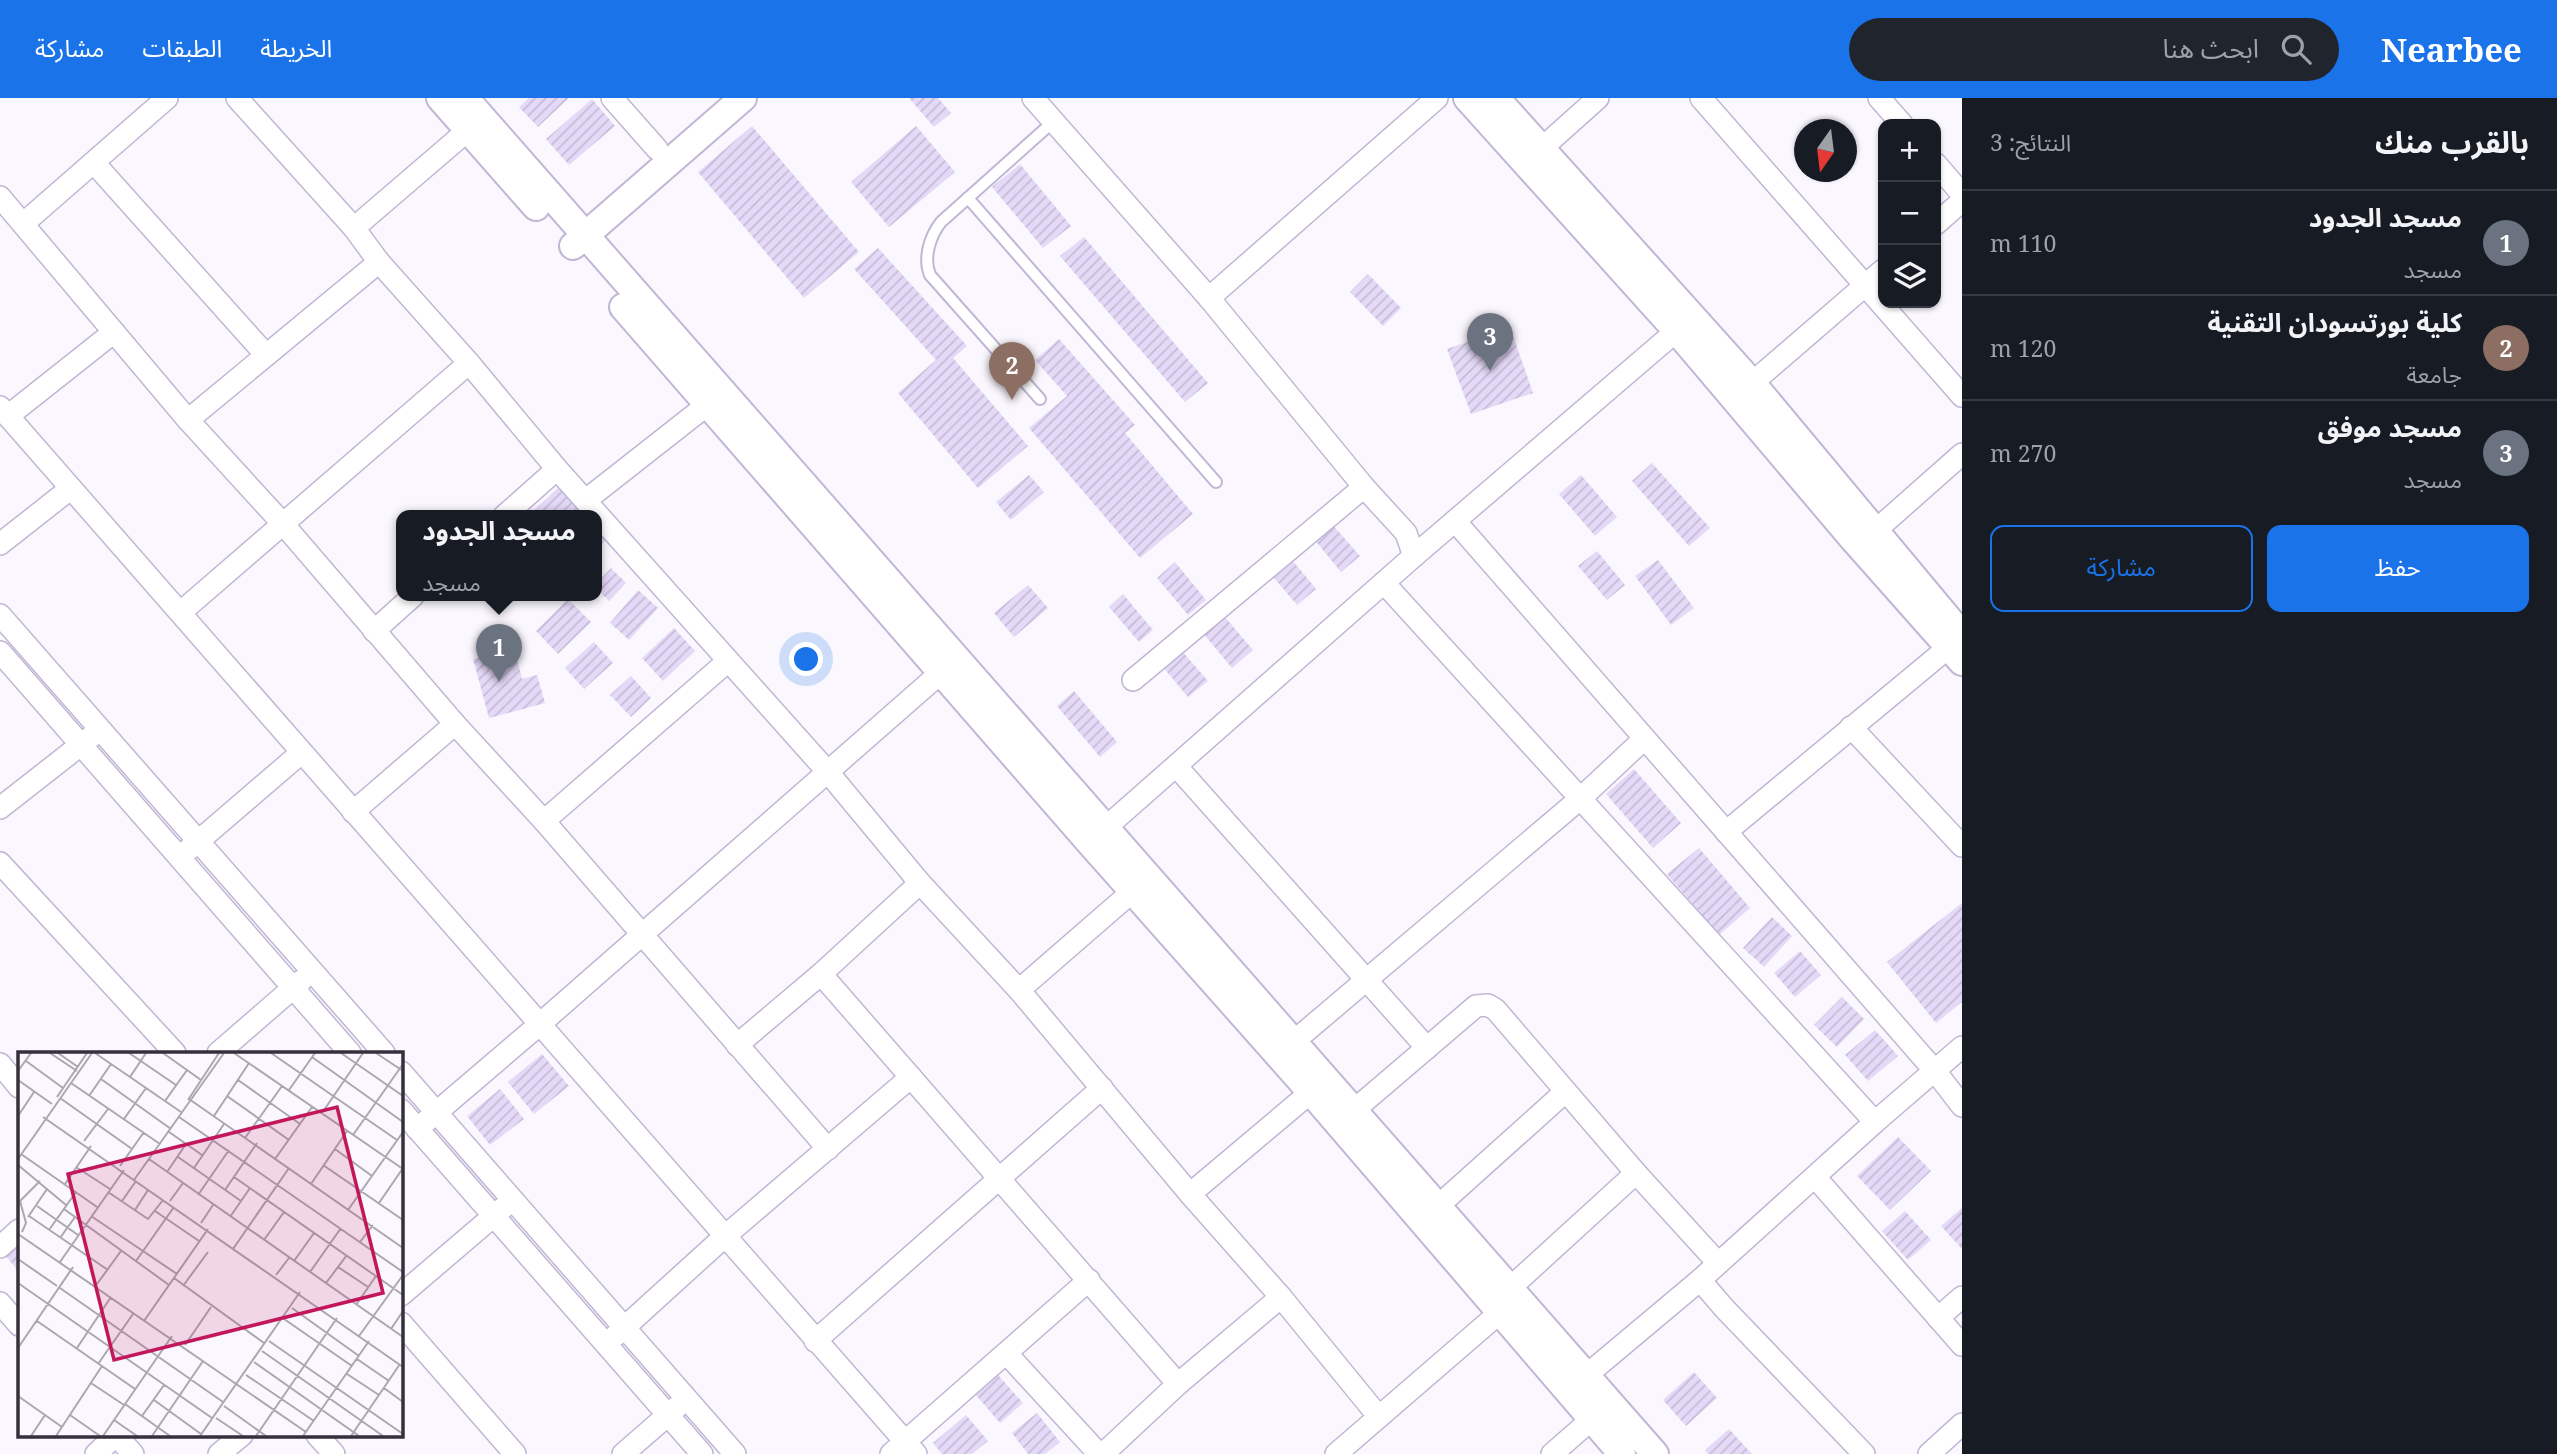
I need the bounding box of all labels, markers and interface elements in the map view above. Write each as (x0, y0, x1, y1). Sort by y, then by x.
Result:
search box (1849, 18, 2339, 81)
text: Nearbee (2381, 27, 2522, 72)
text: ابحث هنا (2163, 30, 2259, 66)
icon: search (2277, 30, 2315, 68)
text: مشاركة (35, 31, 104, 64)
text: الطبقات (142, 31, 222, 64)
text: الخريطة (260, 31, 332, 64)
north arrow (1794, 119, 1857, 182)
map controls (1878, 119, 1941, 308)
button: + (1878, 119, 1941, 182)
text: بالقرب منك (2375, 121, 2529, 162)
text: النتائج: 3 (1990, 126, 2071, 158)
button: − (1878, 182, 1941, 245)
text: مسجد الجدود (2309, 199, 2462, 235)
text: 110 m (1990, 227, 2056, 259)
text: 1 (2500, 227, 2513, 259)
button: layers (1878, 245, 1941, 308)
text: مسجد (2403, 253, 2462, 285)
text: كلية بورتسودان التقنية (2207, 304, 2462, 340)
pin: 3 (1467, 313, 1513, 371)
text: 120 m (1990, 332, 2056, 364)
text: 2 (2500, 332, 2513, 364)
pin: 2 (989, 342, 1035, 400)
text: جامعة (2407, 358, 2462, 390)
text: مسجد موفق (2318, 409, 2462, 445)
text: 270 m (1990, 437, 2056, 469)
text: 3 (2500, 437, 2513, 469)
text: مسجد (2403, 463, 2462, 495)
popup (396, 510, 602, 601)
text: مسجد الجدود (422, 512, 576, 548)
button: مشاركة (1990, 525, 2253, 612)
button: حفظ (2267, 525, 2529, 612)
text: مسجد (422, 566, 481, 598)
pin: 1 (476, 624, 522, 682)
your location (789, 642, 823, 676)
inset map (18, 1052, 402, 1436)

